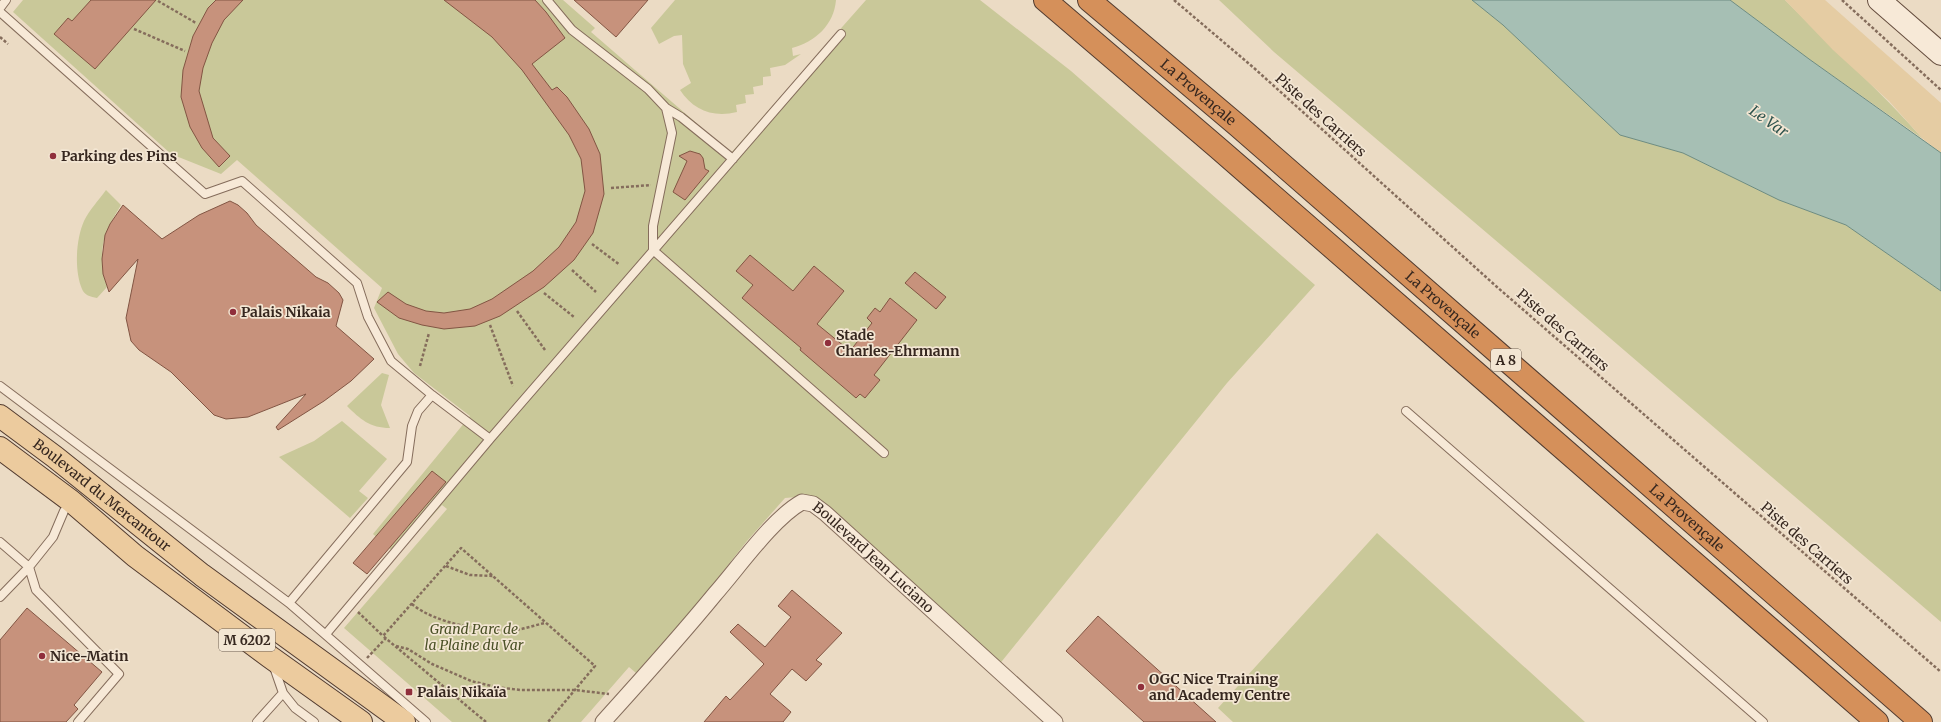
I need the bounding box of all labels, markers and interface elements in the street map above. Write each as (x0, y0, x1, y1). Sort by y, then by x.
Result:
street label: La Provençale (1157, 55, 1240, 129)
street label: Piste des Carriers (1272, 69, 1370, 161)
water label: Le Var (1746, 101, 1793, 142)
place label: Parking des Pins (61, 147, 177, 165)
marker: Parking des Pins (48, 151, 58, 161)
street label: La Provençale (1402, 267, 1484, 342)
street label: Piste des Carriers (1513, 285, 1613, 375)
place label: Palais Nikaia (241, 303, 331, 321)
marker: Palais Nikaia (228, 307, 238, 317)
place label: Stade Charles-Ehrmann (836, 326, 960, 360)
marker: Stade Charles-Ehrmann (823, 338, 833, 348)
road number: A 8 (1491, 349, 1521, 371)
street label: Boulevard du Mercantour (30, 435, 174, 555)
street label: La Provençale (1646, 480, 1728, 555)
street label: Boulevard Jean Luciano (809, 498, 938, 617)
street label: Piste des Carriers (1757, 498, 1857, 588)
park label: Grand Parc de la Plaine du Var (425, 620, 524, 654)
road number: M 6202 (219, 629, 275, 651)
place label: Nice-Matin (50, 647, 129, 665)
marker: Nice-Matin (37, 651, 47, 661)
place label: OGC Nice Training and Academy Centre (1149, 670, 1291, 704)
marker: OGC Nice Training and Academy Centre (1136, 682, 1146, 692)
place label: Palais Nikaïa (417, 683, 507, 701)
marker: Palais Nikaïa (404, 687, 414, 697)

